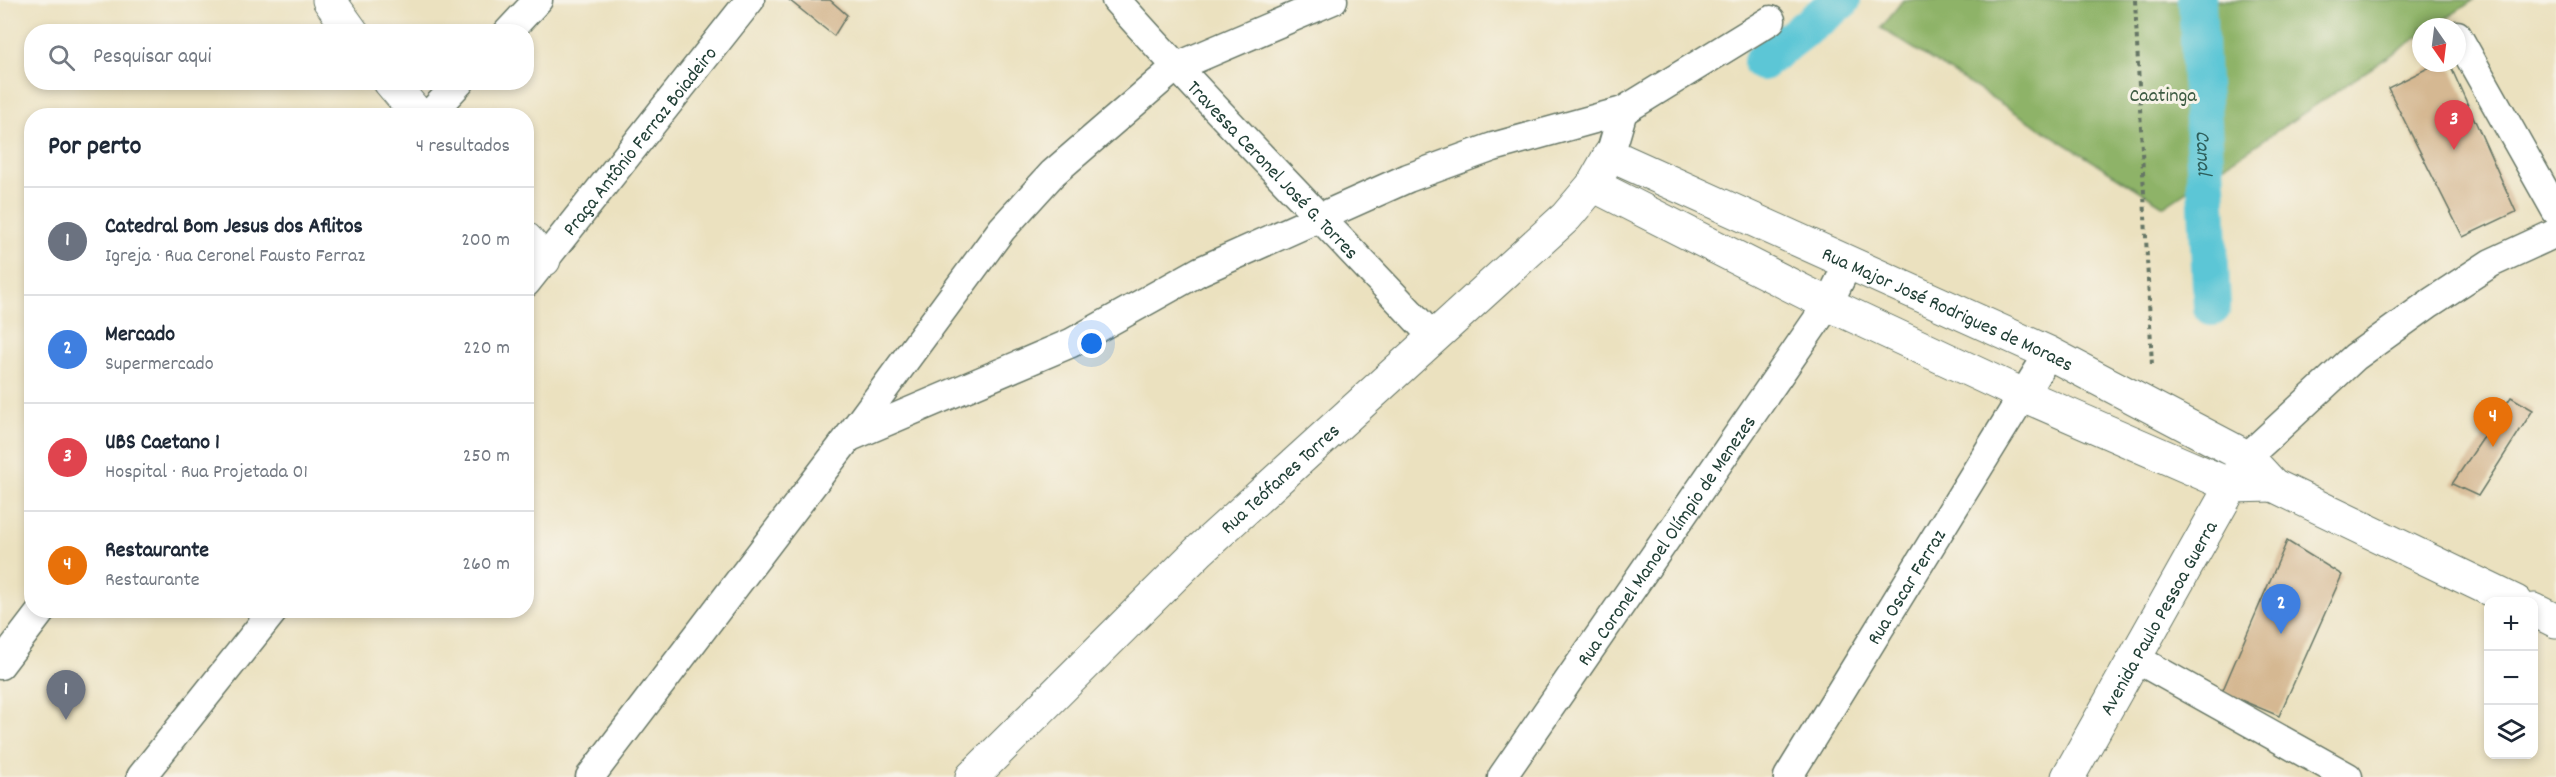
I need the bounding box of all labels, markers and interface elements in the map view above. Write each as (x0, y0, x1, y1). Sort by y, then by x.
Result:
north arrow (2412, 18, 2466, 72)
search box (24, 24, 534, 90)
icon: search (45, 41, 78, 74)
street label: Praça Antônio Ferraz Boiadeiro (558, 41, 725, 243)
text: Pesquisar aqui (93, 42, 212, 73)
street label: Travessa Ceronel José G. Torres (1179, 75, 1364, 267)
park label: Caatinga (2129, 83, 2197, 111)
pin: 3 (2434, 100, 2474, 150)
text: Por perto (48, 129, 141, 166)
water label: Canal (2185, 130, 2218, 178)
text: 4 resultados (416, 133, 510, 161)
text: Catedral Bom Jesus dos Aflitos (105, 212, 363, 243)
text: 1 (65, 227, 70, 255)
text: 200 m (461, 227, 510, 255)
street label: Rua Major José Rodrigues de Moraes (1817, 241, 2077, 380)
text: Igreja · Rua Ceronel Fausto Ferraz (105, 243, 365, 271)
text: Mercado (105, 320, 175, 351)
your location (1077, 329, 1106, 358)
text: 2 (63, 335, 72, 363)
text: 220 m (463, 335, 510, 363)
text: Supermercado (105, 351, 214, 379)
pin: 4 (2474, 398, 2512, 447)
street label: Rua Coronel Manoel Olímpio de Menezes (1572, 411, 1764, 672)
street label: Rua Teófanes Torres (1215, 418, 1347, 542)
text: UBS Caetano 1 (105, 428, 220, 459)
text: 3 (63, 443, 72, 471)
text: 250 m (463, 443, 510, 471)
text: Hospital · Rua Projetada 01 (105, 459, 308, 487)
street label: Avenida Paulo Pessoa Guerra (2094, 516, 2226, 721)
street label: Rua Oscar Ferraz (1862, 524, 1955, 651)
text: Restaurante (105, 536, 209, 567)
text: 4 (63, 551, 72, 579)
text: 260 m (462, 551, 510, 579)
text: Restaurante (105, 567, 200, 595)
pin: 2 (2262, 584, 2300, 634)
map controls (2484, 597, 2538, 759)
button: + (2484, 597, 2538, 651)
button: − (2484, 651, 2538, 705)
pin: 1 (46, 670, 86, 720)
button: layers (2484, 705, 2538, 759)

